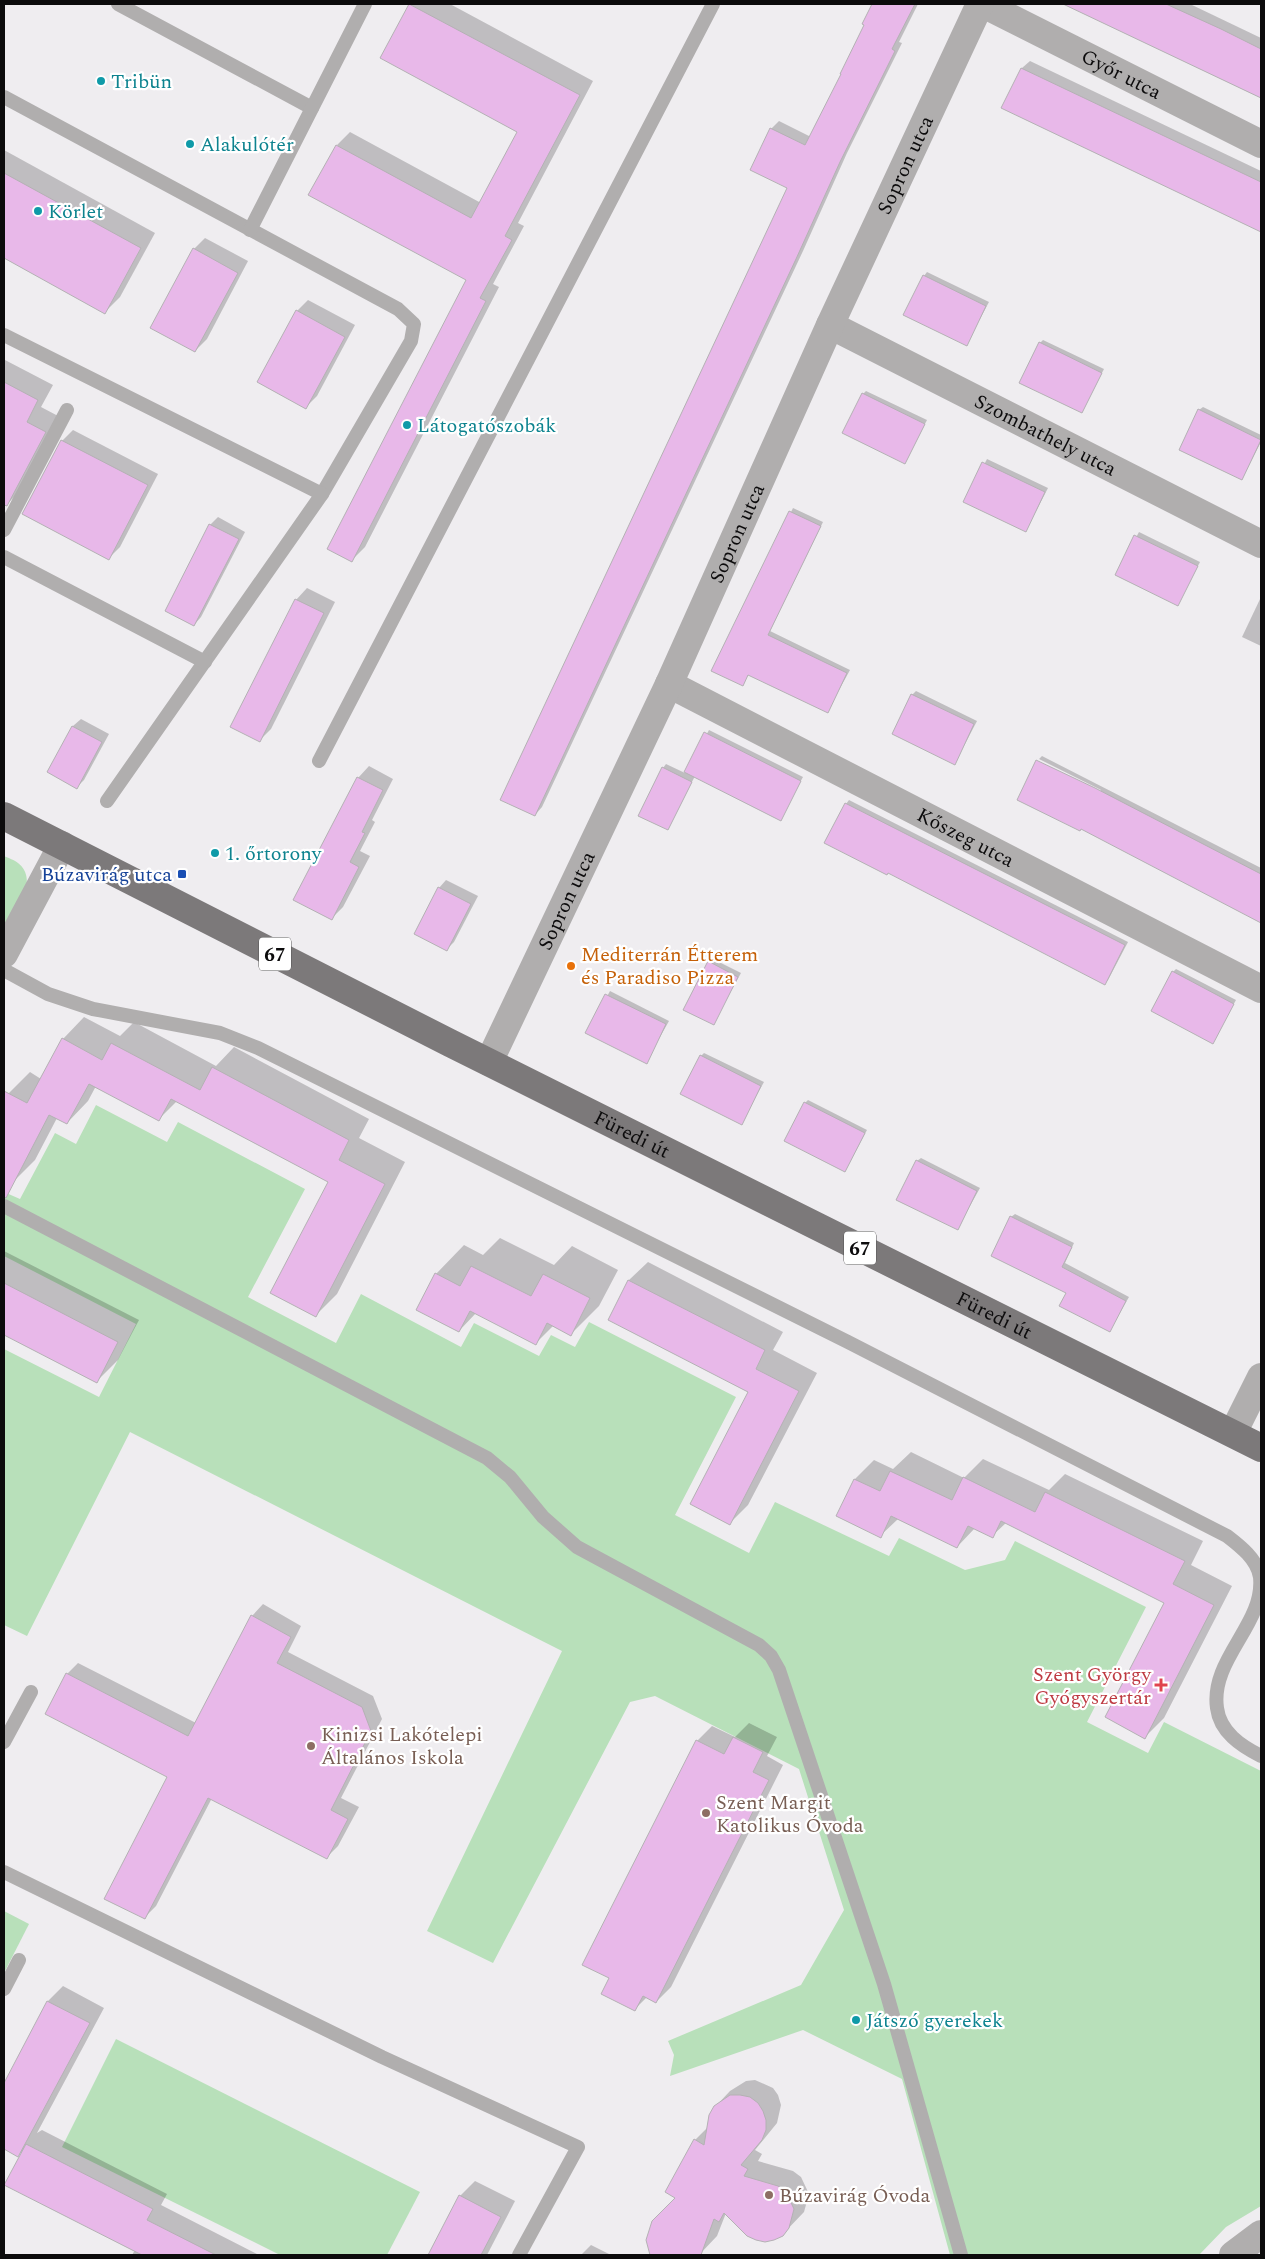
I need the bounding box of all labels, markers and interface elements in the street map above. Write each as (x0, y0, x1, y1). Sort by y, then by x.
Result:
street label: Győr utca (1076, 42, 1167, 108)
place label: Tribün (111, 67, 172, 97)
marker: Tribün (95, 75, 107, 87)
street label: Sopron utca (870, 110, 942, 220)
place label: Alakulótér (200, 130, 294, 160)
marker: Alakulótér (184, 138, 196, 150)
place label: Körlet (48, 197, 103, 227)
marker: Körlet (32, 205, 44, 217)
street label: Szombathely utca (969, 387, 1122, 484)
place label: Látogatószobák (417, 411, 556, 441)
marker: Látogatószobák (401, 419, 413, 431)
street label: Sopron utca (702, 479, 773, 588)
street label: Kőszeg utca (911, 800, 1020, 876)
place label: 1. őrtorony (225, 839, 323, 869)
street label: Sopron utca (530, 846, 603, 955)
marker: 1. őrtorony (209, 847, 221, 859)
place label: Búzavirág utca (41, 860, 172, 890)
marker: Búzavirág utca (176, 868, 188, 880)
road number: 67 (259, 938, 291, 971)
place label: Mediterrán Étterem és Paradiso Pizza (581, 940, 758, 993)
marker: Mediterrán Étterem és Paradiso Pizza (565, 960, 577, 972)
street label: Füredi út (588, 1103, 675, 1167)
road number: 67 (844, 1232, 876, 1264)
street label: Füredi út (951, 1284, 1037, 1347)
place label: Szent György Gyógyszertár (1033, 1660, 1152, 1713)
marker: Szent György Gyógyszertár (1155, 1679, 1167, 1691)
place label: Kinizsi Lakótelepi Általános Iskola (321, 1720, 483, 1773)
marker: Kinizsi Lakótelepi Általános Iskola (305, 1740, 317, 1752)
place label: Szent Margit Katolikus Óvoda (716, 1788, 864, 1841)
marker: Szent Margit Katolikus Óvoda (700, 1807, 712, 1819)
place label: Játszó gyerekek (866, 2006, 1003, 2036)
marker: Játszó gyerekek (850, 2014, 862, 2026)
place label: Búzavirág Óvoda (779, 2181, 931, 2211)
marker: Búzavirág Óvoda (763, 2189, 775, 2201)

